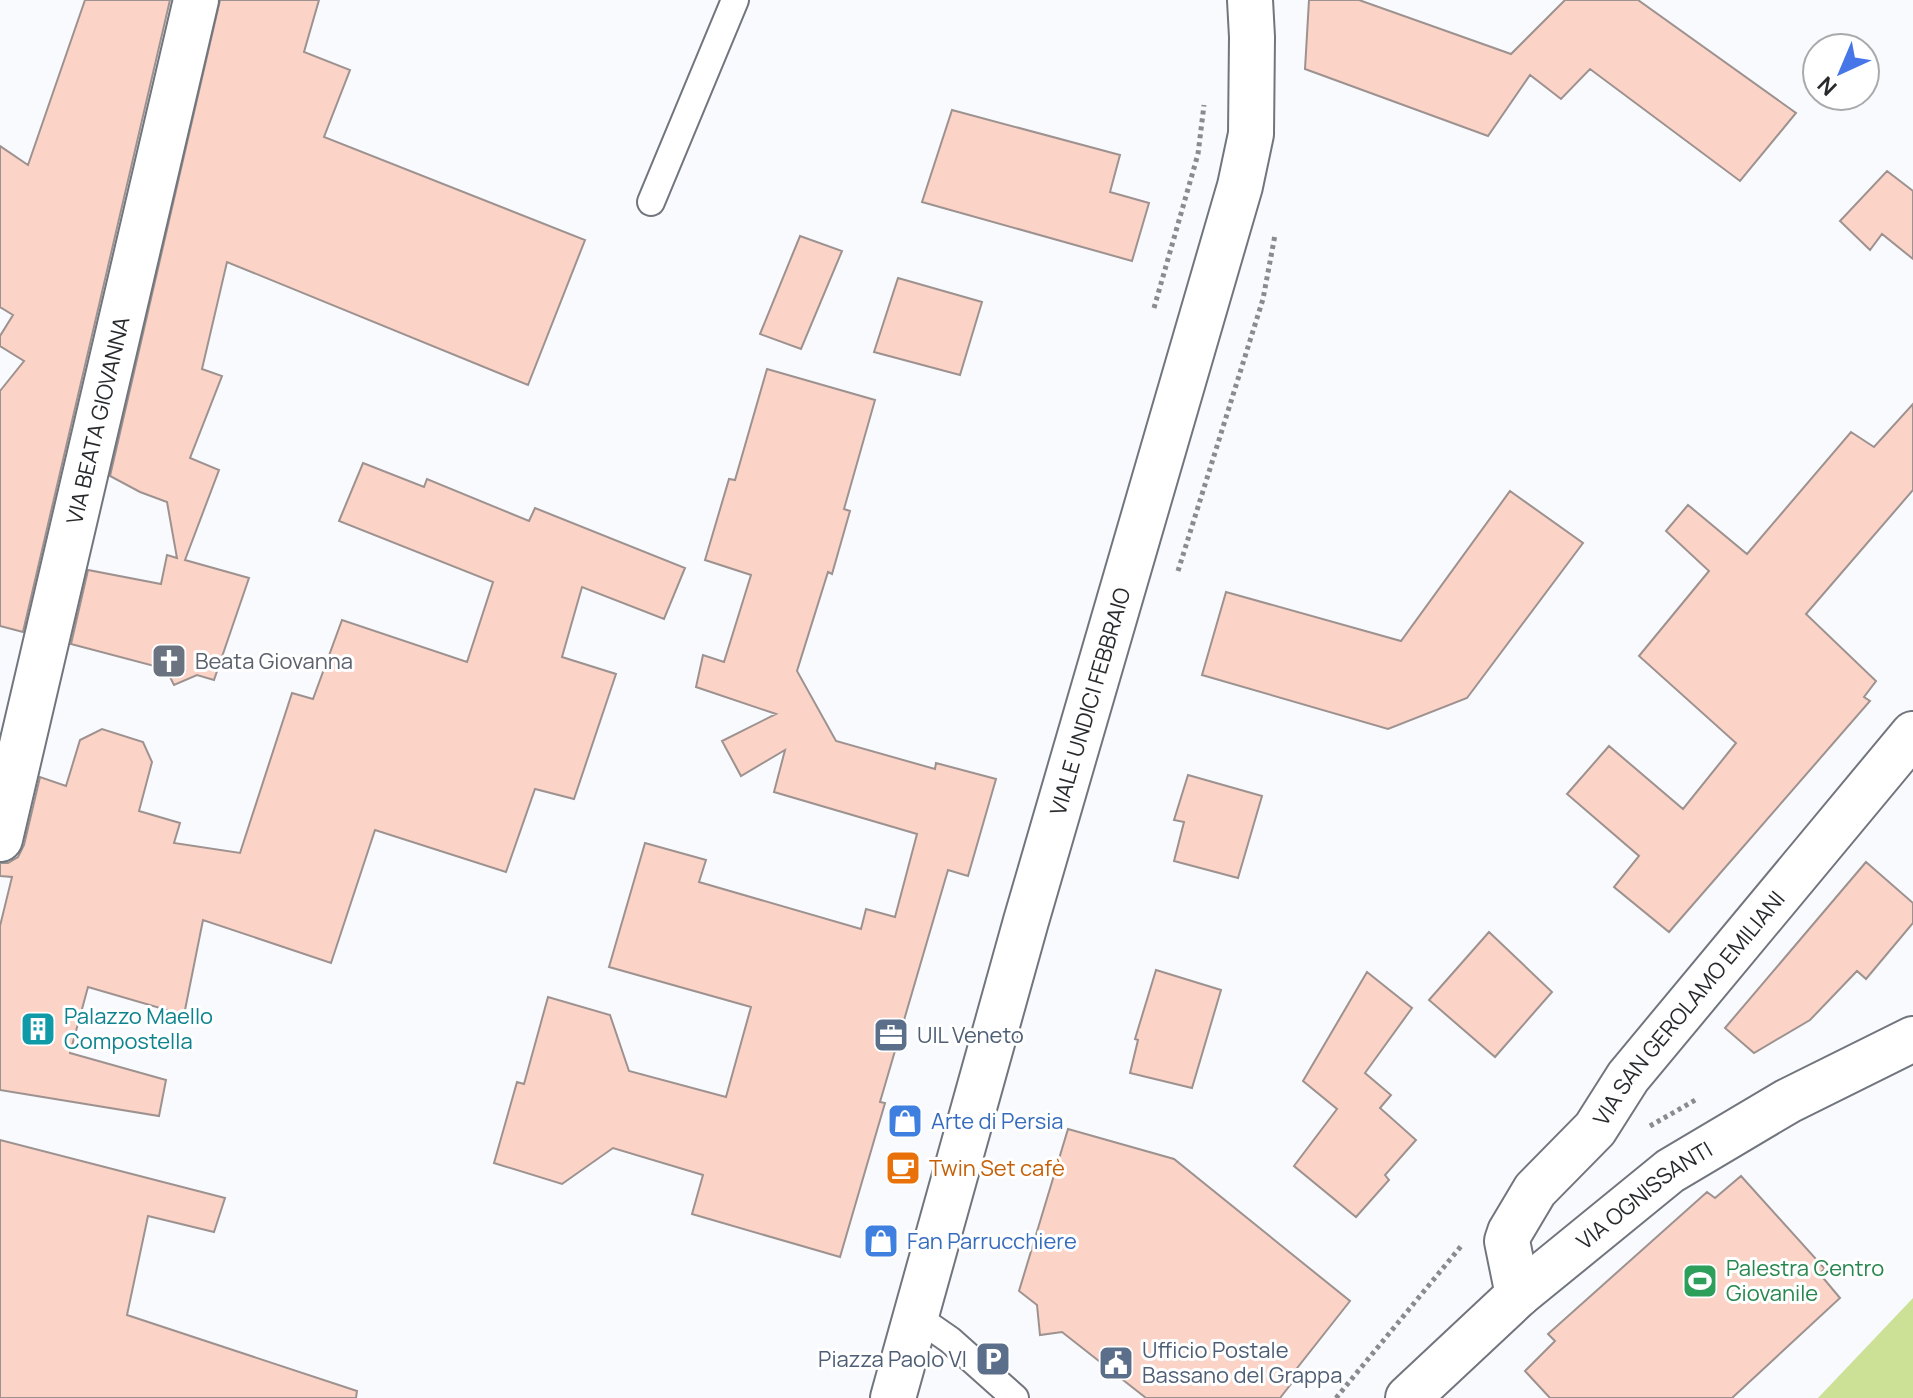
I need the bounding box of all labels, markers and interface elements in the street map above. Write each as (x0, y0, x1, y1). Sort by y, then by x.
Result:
north arrow (1801, 32, 1881, 112)
text: N (1811, 70, 1843, 103)
street label: VIA BEATA GIOVANNA (59, 314, 137, 527)
street label: VIALE UNDICI FEBBRAIO (1043, 584, 1137, 819)
church icon: Beata Giovanna (150, 642, 188, 680)
place label: Beata Giovanna (195, 646, 353, 676)
street label: VIA SAN GEROLAMO EMILIANI (1586, 885, 1791, 1131)
place label: Palazzo Maello Compostella (64, 1001, 213, 1056)
building icon: Palazzo Maello Compostella (19, 1010, 57, 1048)
office icon: UIL Veneto (872, 1016, 910, 1054)
place label: UIL Veneto (917, 1020, 1024, 1050)
shop icon: Arte di Persia (886, 1102, 924, 1140)
place label: Arte di Persia (931, 1106, 1064, 1136)
street label: VIA OGNISSANTI (1570, 1134, 1718, 1256)
cafe icon: Twin Set cafè (884, 1149, 922, 1187)
place label: Twin Set cafè (929, 1153, 1065, 1183)
shop icon: Fan Parrucchiere (862, 1222, 900, 1260)
place label: Fan Parrucchiere (907, 1226, 1077, 1256)
place label: Palestra Centro Giovanile (1726, 1253, 1884, 1308)
sports icon: Palestra Centro Giovanile (1681, 1262, 1719, 1300)
place label: Ufficio Postale Bassano del Grappa (1142, 1335, 1342, 1390)
parking icon: Piazza Paolo VI (974, 1340, 1012, 1378)
place label: Piazza Paolo VI (818, 1344, 967, 1374)
public building icon: Ufficio Postale Bassano del Grappa (1097, 1344, 1135, 1382)

